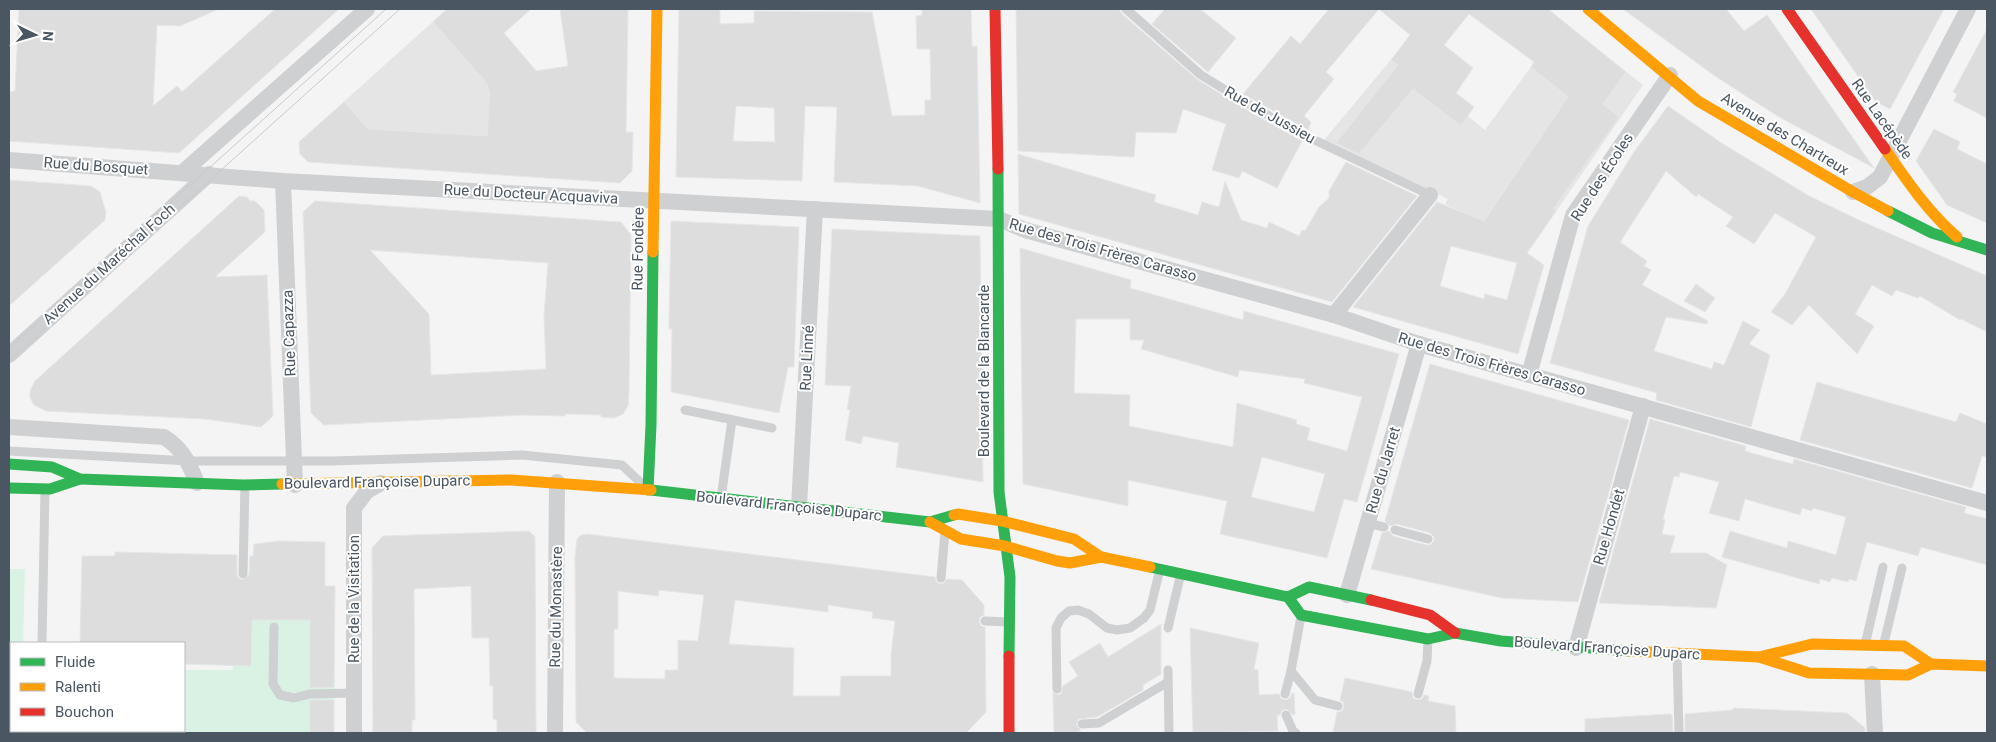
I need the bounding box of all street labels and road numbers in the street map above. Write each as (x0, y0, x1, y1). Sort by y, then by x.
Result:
street label: Rue Lacépède (1848, 75, 1916, 163)
street label: Rue de Jussieu (1221, 83, 1319, 147)
street label: Avenue des Chartreux (1718, 89, 1853, 180)
street label: Rue des Écoles (1567, 130, 1637, 224)
street label: Rue du Bosquet (43, 153, 149, 179)
street label: Rue du Docteur Acquaviva (443, 180, 619, 208)
street label: Avenue du Maréchal Foch (39, 200, 179, 328)
street label: Rue Fondère (628, 207, 648, 291)
street label: Rue des Trois Frères Carasso (1007, 215, 1199, 285)
street label: Boulevard de la Blancarde (975, 285, 993, 457)
street label: Rue Capazza (278, 289, 300, 377)
street label: Rue Linné (796, 325, 818, 391)
street label: Rue des Trois Frères Carasso (1396, 329, 1588, 399)
street label: Rue du Jarret (1362, 425, 1404, 515)
street label: Boulevard Françoise Duparc (284, 471, 470, 493)
street label: Boulevard Françoise Duparc (695, 487, 883, 525)
street label: Rue Hondet (1590, 487, 1628, 567)
street label: Rue de la Visitation (345, 535, 363, 663)
street label: Rue du Monastère (546, 546, 566, 668)
street label: Boulevard Françoise Duparc (1513, 633, 1701, 663)

